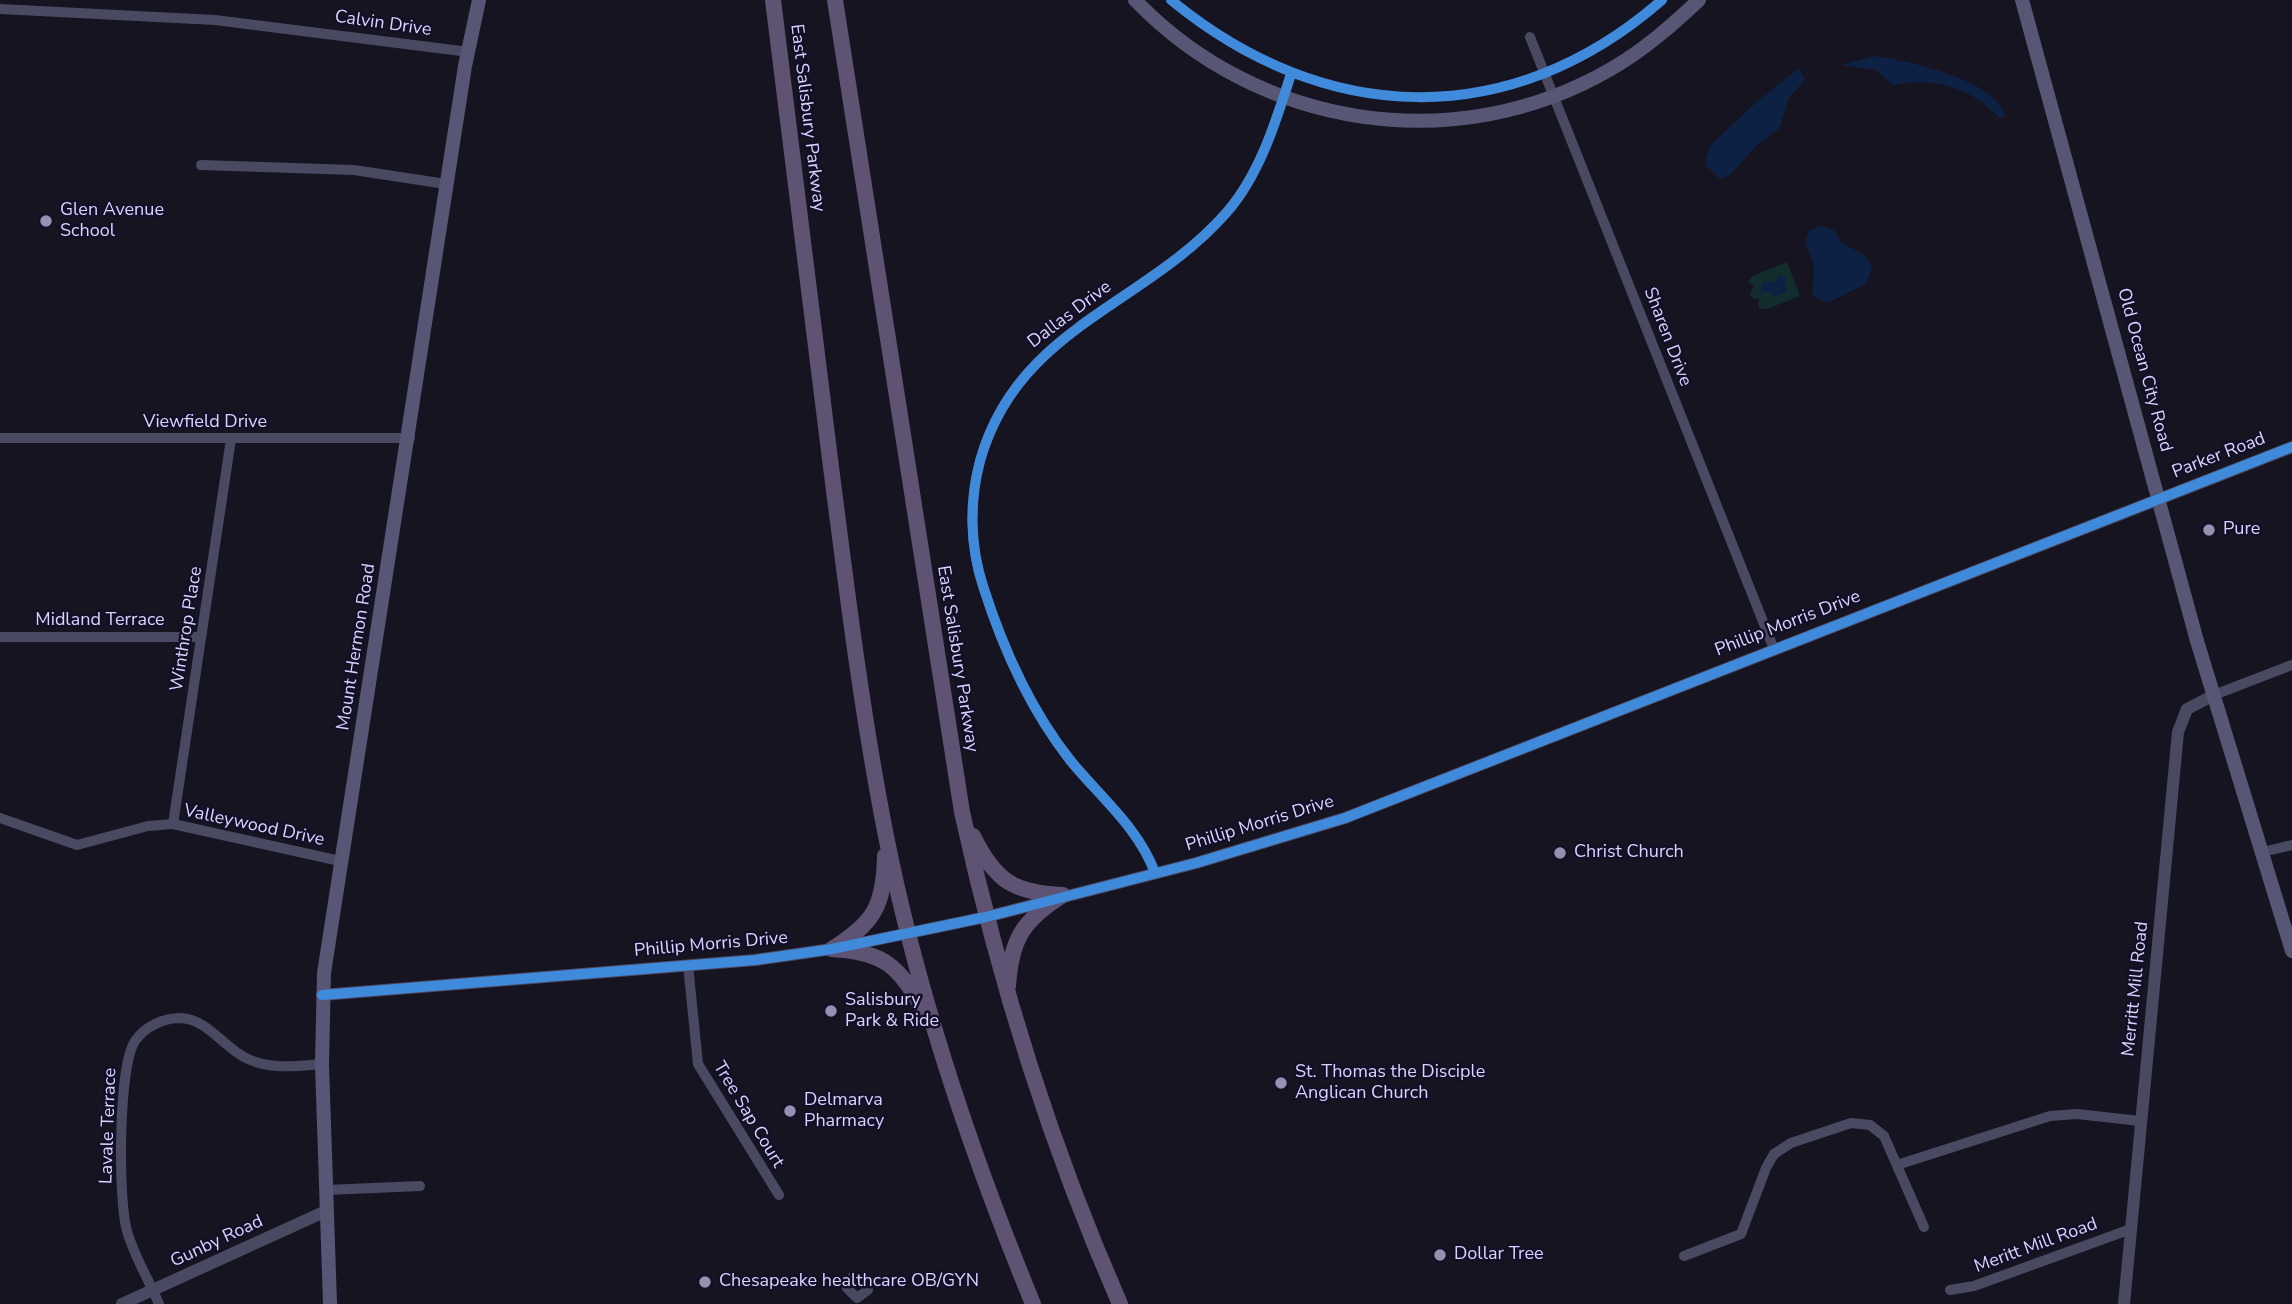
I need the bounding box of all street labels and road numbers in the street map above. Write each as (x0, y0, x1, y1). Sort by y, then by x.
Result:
street label: Calvin Drive (333, 7, 433, 41)
street label: East Salisbury Parkway (785, 23, 829, 213)
street label: Dallas Drive (1024, 277, 1116, 353)
street label: Sharen Drive (1638, 284, 1696, 390)
street label: Old Ocean City Road (2112, 286, 2176, 454)
street label: Viewfield Drive (143, 412, 267, 434)
street label: Parker Road (2169, 428, 2269, 484)
street label: Mount Hermon Road (333, 562, 381, 732)
street label: East Salisbury Parkway (932, 564, 982, 754)
street label: Winthrop Place (166, 565, 208, 693)
street label: Phillip Morris Drive (1712, 586, 1864, 662)
street label: Midland Terrace (35, 610, 165, 632)
street label: Phillip Morris Drive (1183, 791, 1337, 857)
street label: Valleywood Drive (182, 801, 326, 851)
street label: Merritt Mill Road (2118, 920, 2154, 1058)
street label: Phillip Morris Drive (633, 928, 789, 962)
street label: Tree Sap Court (708, 1058, 788, 1172)
street label: Lavale Terrace (96, 1067, 122, 1185)
street label: Gunby Road (167, 1211, 267, 1273)
street label: Meritt Mill Road (1972, 1214, 2100, 1278)

